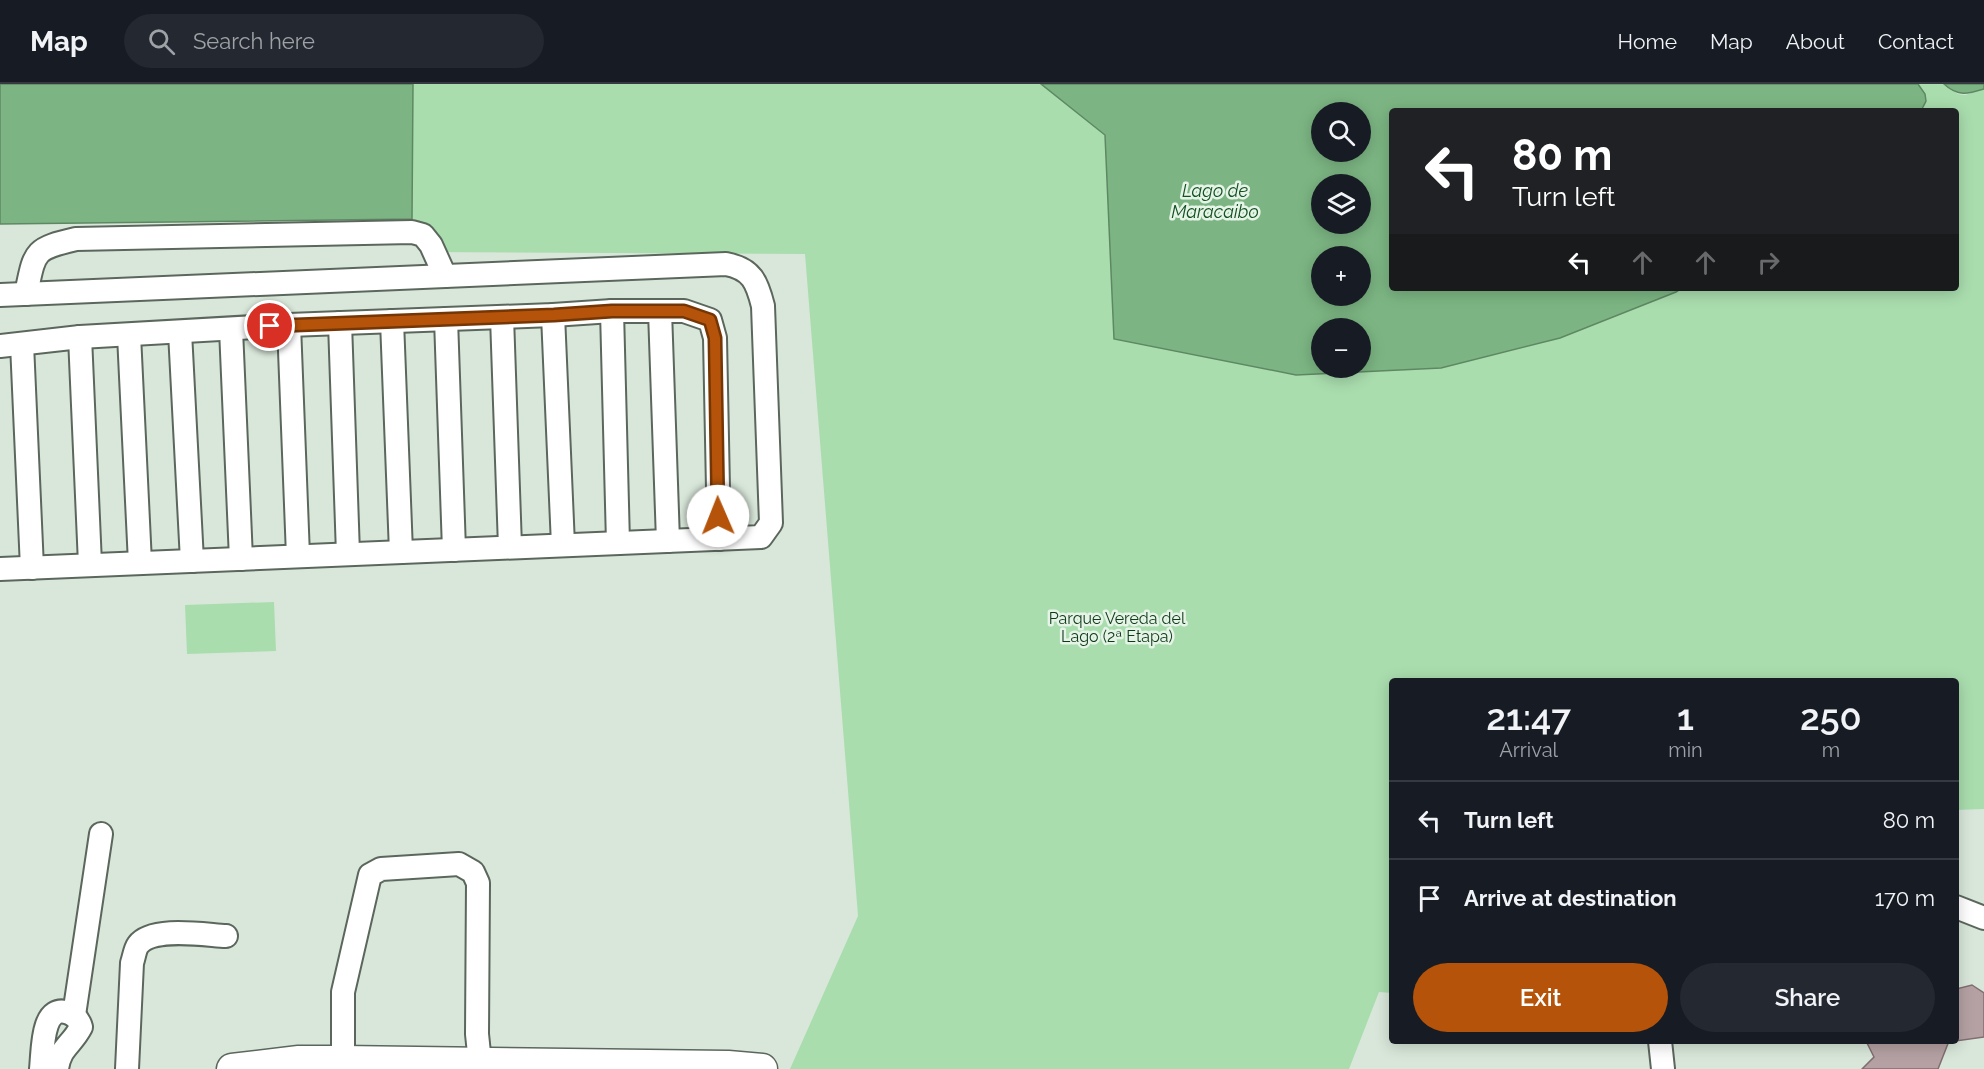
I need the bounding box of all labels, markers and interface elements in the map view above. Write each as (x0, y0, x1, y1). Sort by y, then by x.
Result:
search box (124, 14, 544, 68)
text: Map (30, 25, 88, 58)
icon: search (145, 25, 178, 58)
text: Search here (193, 28, 315, 54)
text: Home (1618, 29, 1677, 54)
text: Map (1710, 29, 1753, 54)
text: About (1786, 29, 1845, 54)
text: Contact (1878, 29, 1954, 54)
map controls (1311, 102, 1371, 378)
button: search (1311, 102, 1371, 162)
text: 80 m (1512, 131, 1612, 180)
icon: left (1413, 132, 1491, 210)
button: layers (1311, 174, 1371, 234)
water label: Lago de Maracaibo (1171, 180, 1259, 222)
text: Turn left (1512, 181, 1615, 212)
button: + (1311, 246, 1371, 306)
icon: left (1563, 246, 1596, 279)
icon: ahead (1626, 246, 1659, 279)
icon: ahead (1689, 246, 1722, 279)
icon: right (1752, 246, 1785, 279)
pin (244, 300, 295, 351)
icon: arrive (253, 309, 286, 342)
button: − (1311, 318, 1371, 378)
position arrow (686, 484, 750, 548)
park label: Parque Vereda del Lago (2ª Etapa) (1049, 609, 1186, 646)
text: 21:47 (1486, 696, 1571, 738)
text: 1 (1677, 696, 1694, 738)
text: 250 (1800, 696, 1862, 738)
text: Arrival (1499, 738, 1558, 762)
text: min (1668, 738, 1703, 762)
text: m (1822, 738, 1840, 762)
icon: left (1413, 804, 1446, 837)
text: Turn left (1464, 807, 1554, 833)
text: 80 m (1883, 807, 1935, 833)
icon: arrive (1413, 882, 1446, 915)
text: Arrive at destination (1464, 885, 1677, 911)
text: 170 m (1875, 885, 1935, 911)
button: Exit (1413, 963, 1668, 1032)
button: Share (1680, 963, 1935, 1032)

